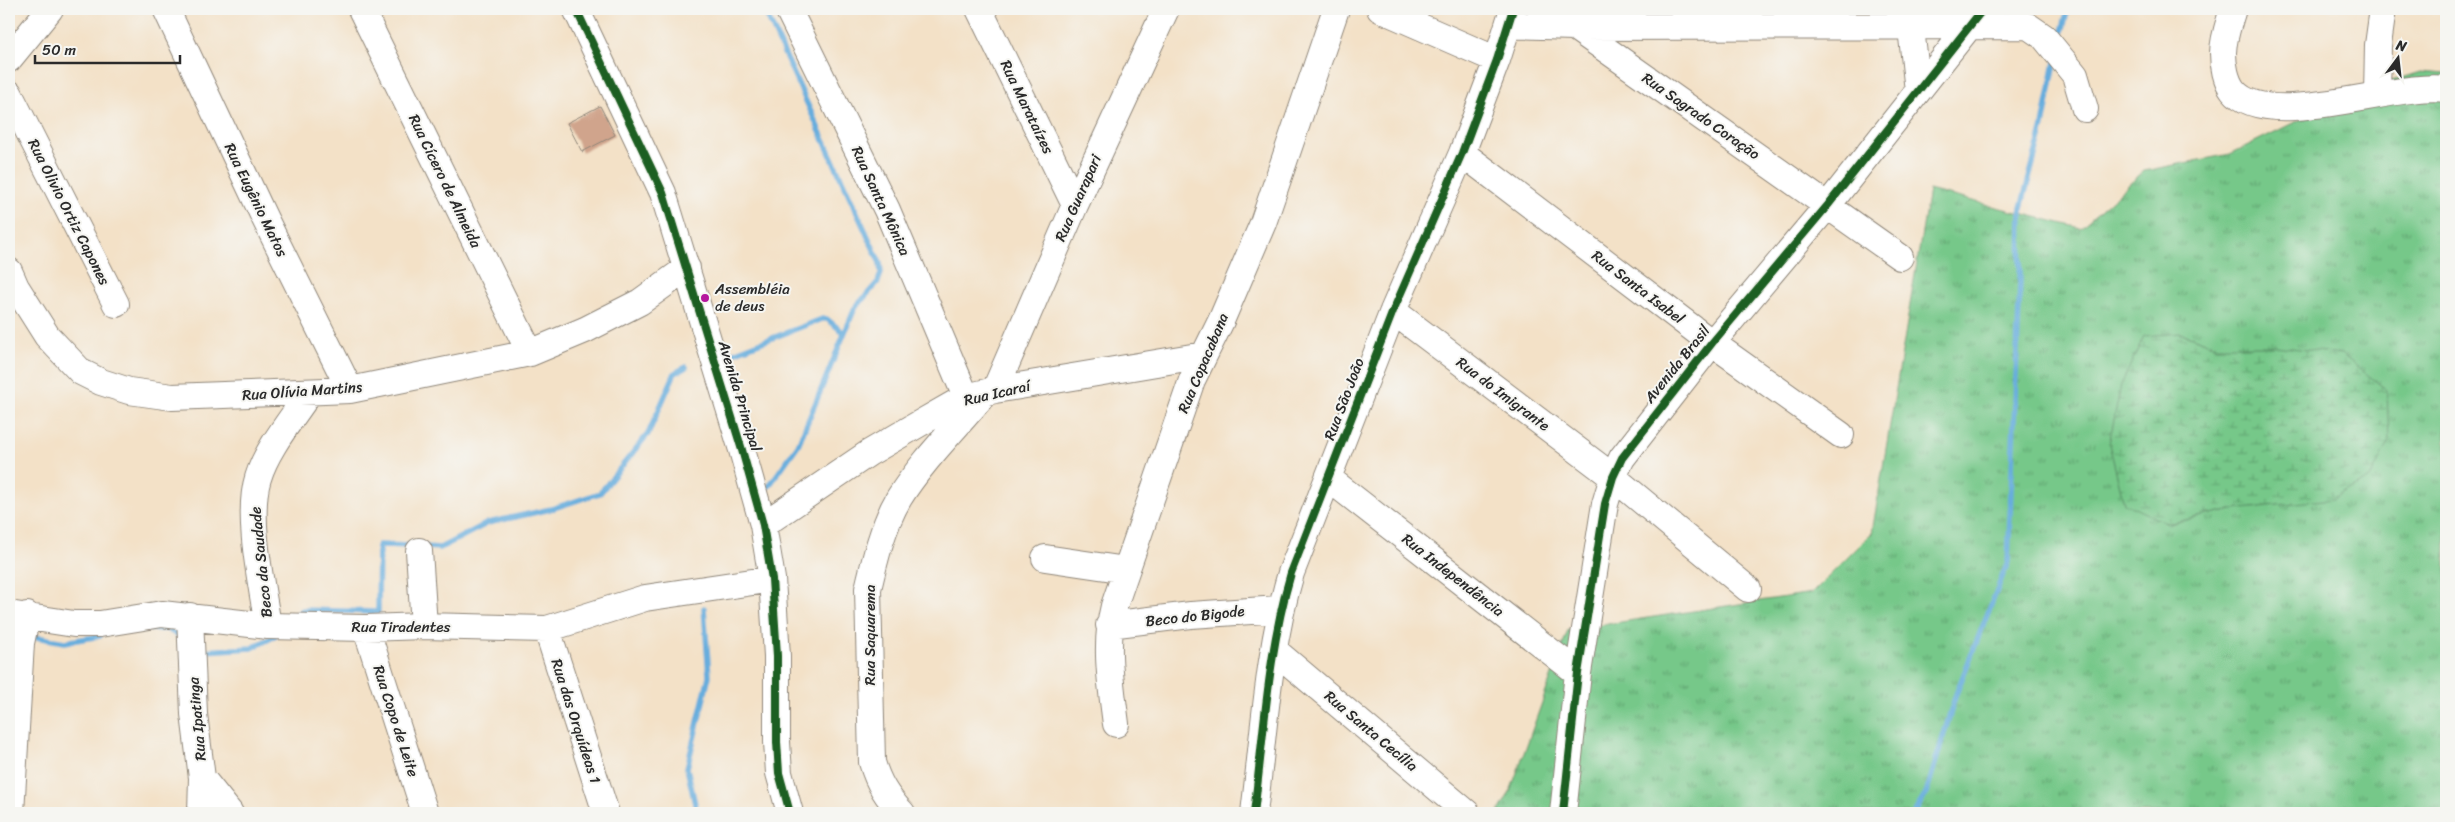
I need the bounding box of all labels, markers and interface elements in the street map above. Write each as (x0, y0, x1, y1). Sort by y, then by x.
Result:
scale bar (35, 32, 180, 64)
north arrow (2372, 32, 2422, 82)
text: N (2392, 32, 2409, 59)
text: 50 m (42, 37, 77, 63)
street label: Rua Marataízes (993, 55, 1061, 159)
street label: Rua Sagrado Coração (1636, 65, 1766, 167)
street label: Rua Cícero de Almeida (401, 109, 489, 253)
street label: Rua Olivio Ortiz Capones (21, 134, 117, 290)
street label: Rua Eugênio Matos (217, 138, 295, 262)
street label: Rua Santa Mônica (844, 142, 918, 261)
street label: Rua Guarapari (1047, 149, 1109, 246)
street label: Rua Santa Isabel (1586, 243, 1691, 331)
place label: Assembléia de deus (714, 276, 790, 319)
marker: Assembléia de deus (699, 292, 711, 304)
street label: Rua Copacabana (1170, 308, 1236, 417)
street label: Avenida Brasil (1637, 319, 1717, 410)
street label: Avenida Principal (710, 336, 769, 455)
street label: Rua do Imigrante (1450, 350, 1556, 438)
street label: Rua São João (1316, 354, 1372, 444)
street label: Rua Icaraí (961, 372, 1035, 413)
street label: Rua Olívia Martins (241, 374, 364, 408)
street label: Beco da Saudade (242, 505, 280, 619)
street label: Rua Independência (1396, 526, 1510, 624)
street label: Rua Saquarema (857, 584, 883, 685)
street label: Beco do Bigode (1144, 598, 1246, 634)
street label: Rua Tiradentes (352, 614, 450, 640)
street label: Rua das Orquídeas 1 (544, 655, 608, 787)
street label: Rua Copo de Leite (366, 662, 426, 781)
street label: Rua Ipatinga (180, 676, 214, 762)
street label: Rua Santa Cecília (1318, 684, 1424, 778)

